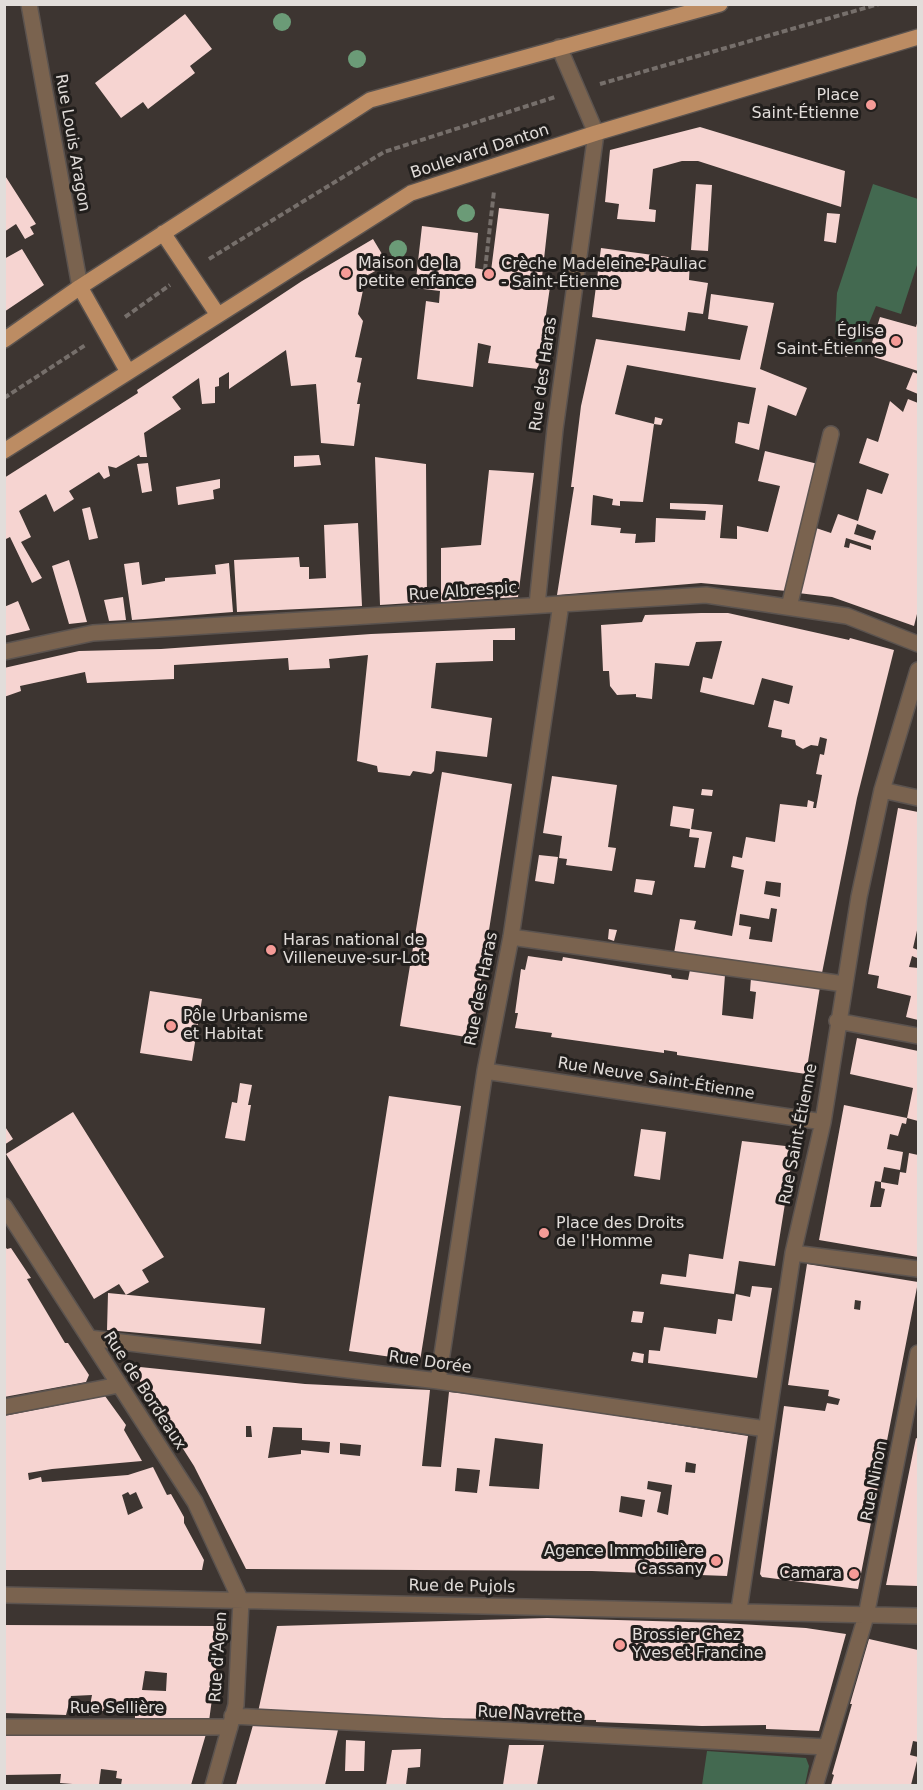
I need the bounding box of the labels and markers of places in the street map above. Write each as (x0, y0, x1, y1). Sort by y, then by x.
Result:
place label: Place Saint-Étienne (752, 86, 859, 124)
marker: Place Saint-Étienne (864, 98, 878, 112)
place label: Maison de la petite enfance (358, 254, 474, 292)
place label: Crèche Madeleine-Pauliac - Saint-Étienne (501, 255, 707, 293)
marker: Maison de la petite enfance (339, 266, 353, 280)
marker: Crèche Madeleine-Pauliac - Saint-Étienne (482, 267, 496, 281)
place label: Église Saint-Étienne (777, 322, 884, 360)
marker: Église Saint-Étienne (889, 334, 903, 348)
place label: Haras national de Villeneuve-sur-Lot (283, 931, 426, 969)
marker: Haras national de Villeneuve-sur-Lot (264, 943, 278, 957)
place label: Pôle Urbanisme et Habitat (183, 1007, 308, 1045)
marker: Pôle Urbanisme et Habitat (164, 1019, 178, 1033)
place label: Place des Droits de l'Homme (556, 1214, 684, 1252)
marker: Place des Droits de l'Homme (537, 1226, 551, 1240)
place label: Agence Immobilière Cassany (544, 1542, 704, 1580)
marker: Agence Immobilière Cassany (709, 1554, 723, 1568)
place label: Camara (779, 1564, 842, 1584)
marker: Camara (847, 1567, 861, 1581)
place label: Brossier Chez Yves et Francine (632, 1626, 764, 1664)
marker: Brossier Chez Yves et Francine (613, 1638, 627, 1652)

